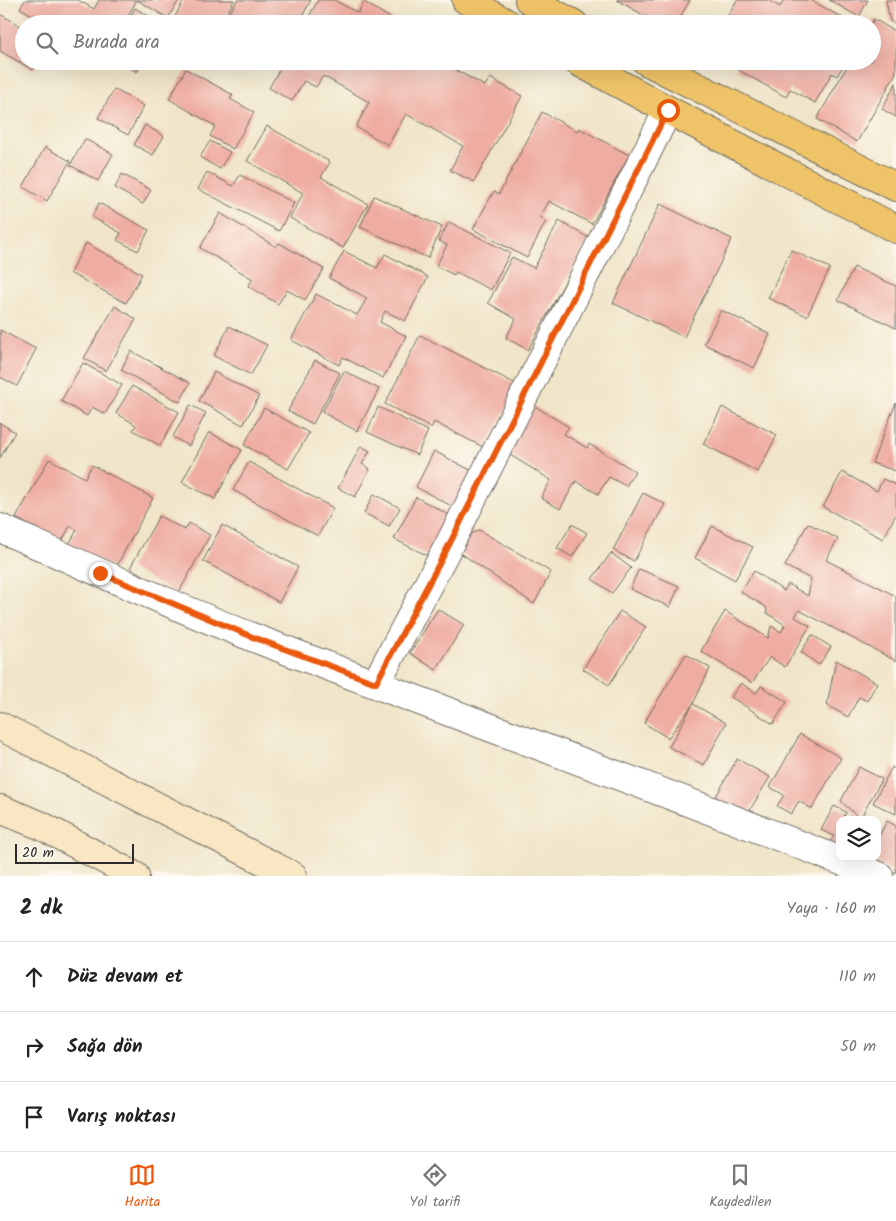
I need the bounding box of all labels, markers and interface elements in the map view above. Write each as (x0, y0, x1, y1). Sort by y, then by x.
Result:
search box (15, 15, 881, 70)
text: Burada ara (73, 28, 160, 58)
icon: search (33, 29, 61, 57)
route start (657, 99, 680, 122)
route end (89, 562, 112, 585)
map controls (836, 816, 881, 861)
button: layers (836, 816, 881, 861)
scale bar (15, 841, 134, 864)
text: 20 m (22, 842, 54, 864)
text: 2 dk (20, 892, 62, 925)
text: Yaya · 160 m (787, 896, 876, 921)
text: Düz devam et (67, 962, 183, 992)
icon: ahead (20, 963, 48, 991)
text: 110 m (839, 964, 876, 989)
text: Sağa dön (67, 1032, 143, 1062)
icon: right (20, 1033, 48, 1061)
text: 50 m (840, 1034, 876, 1059)
text: Varış noktası (67, 1102, 175, 1132)
icon: arrive (20, 1103, 48, 1131)
tab: Harita (125, 1161, 160, 1213)
tab: Yol tarifi (409, 1161, 460, 1213)
tab: Kaydedilen (709, 1161, 771, 1213)

